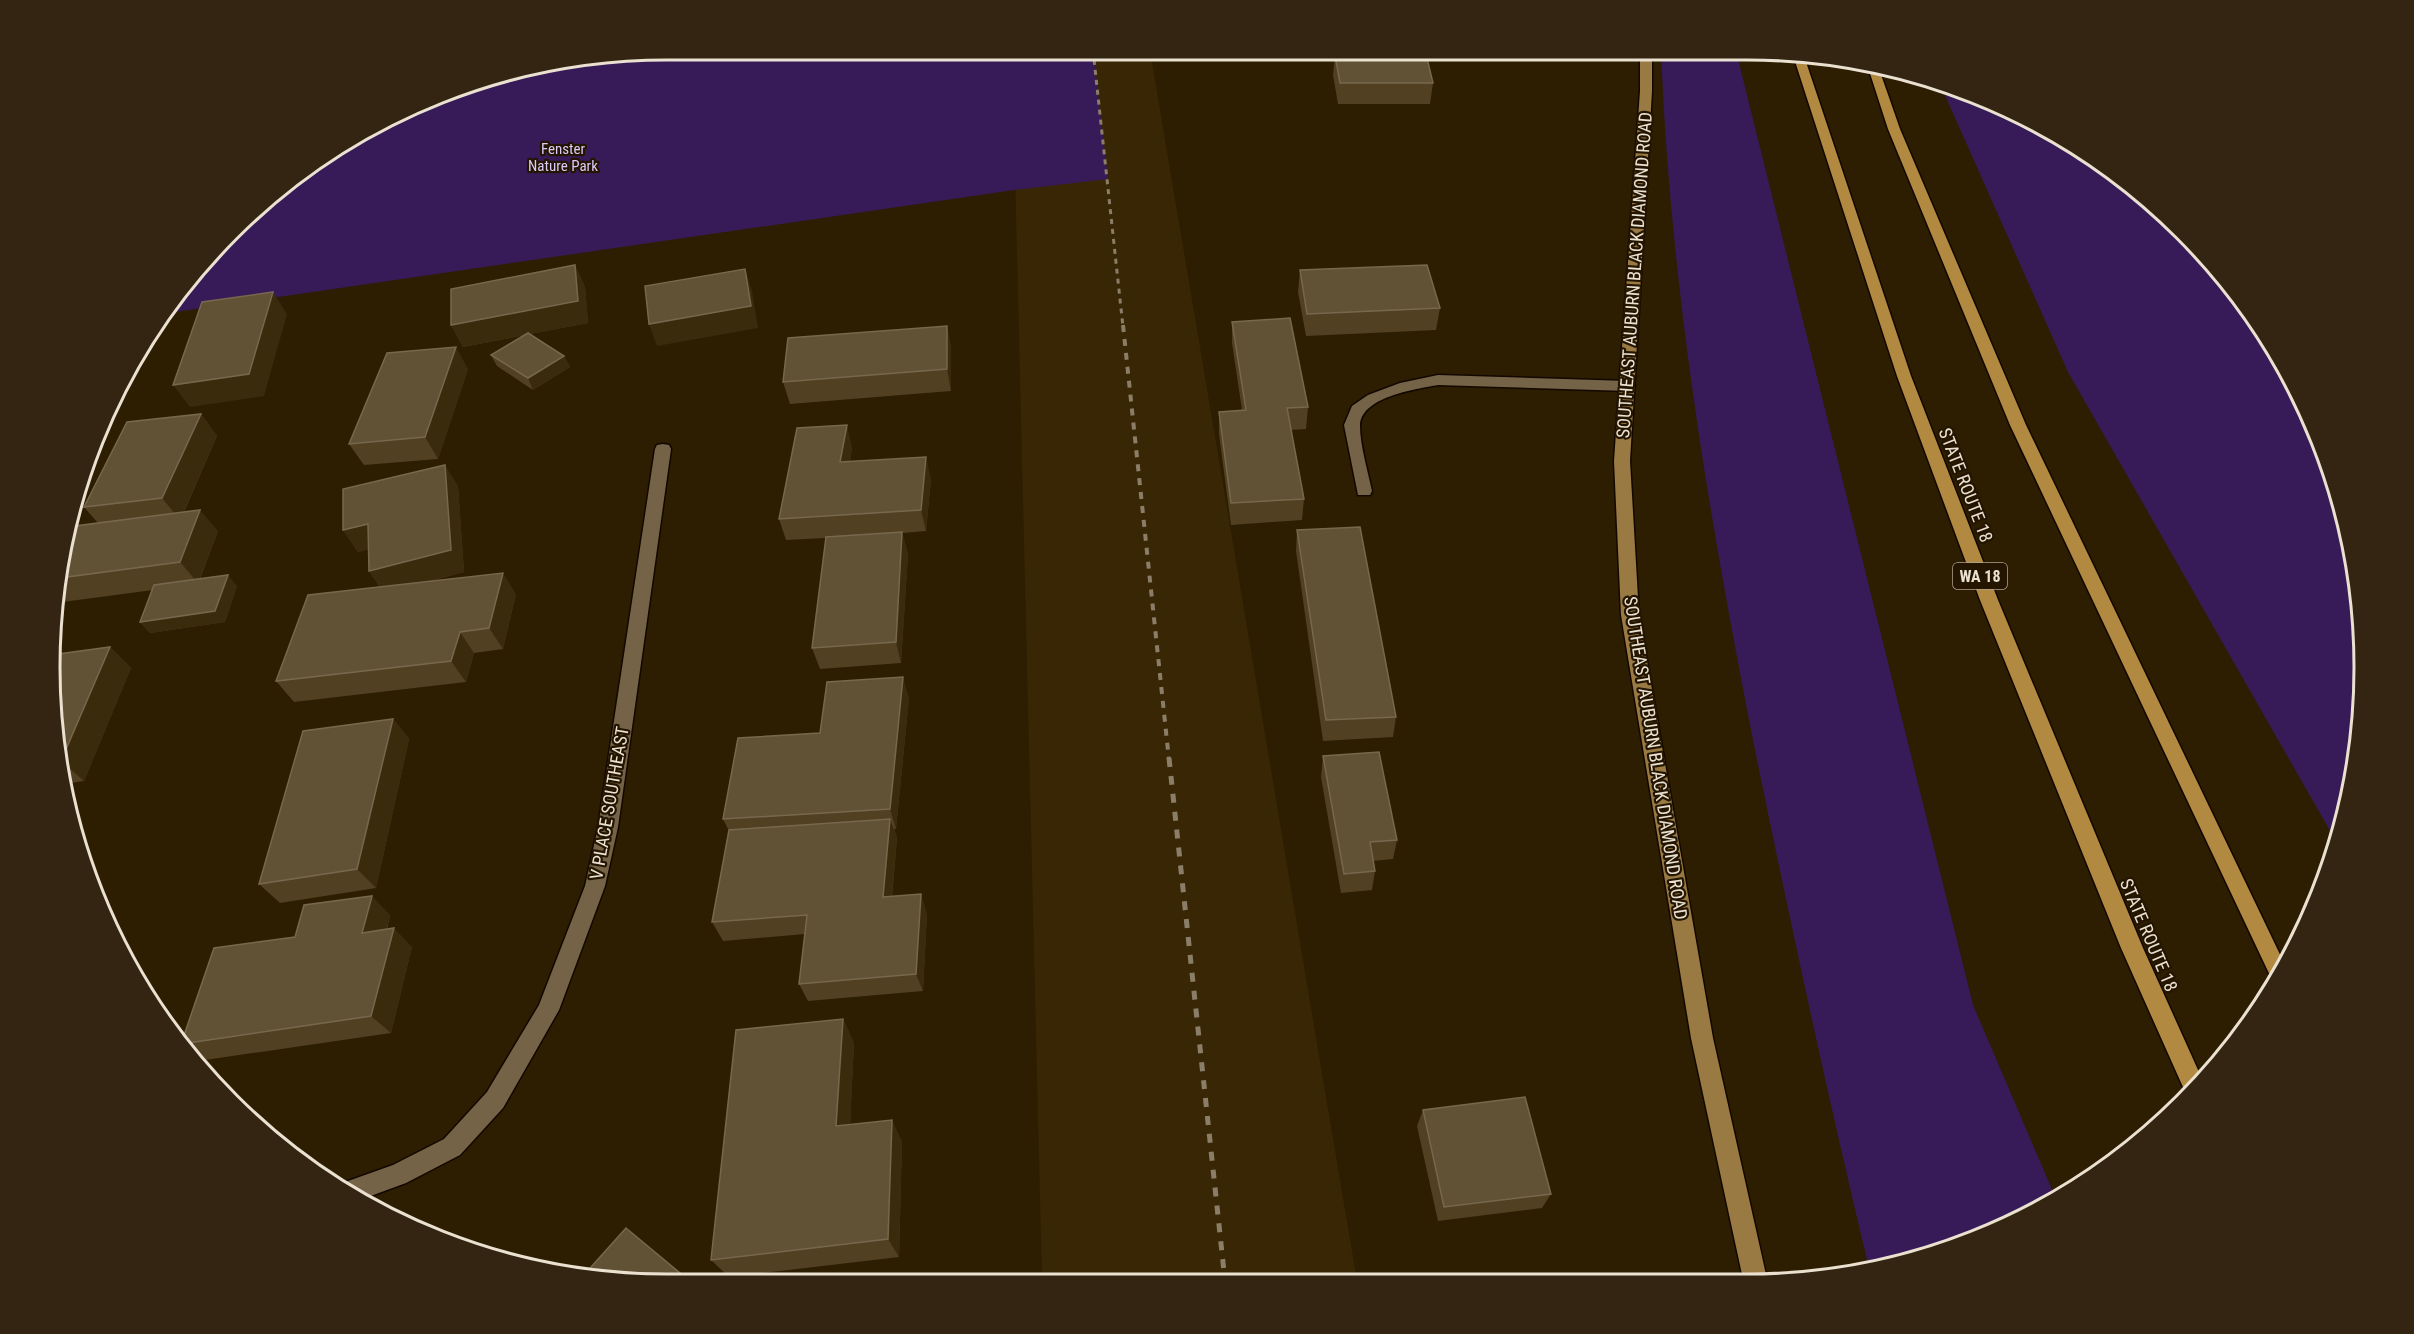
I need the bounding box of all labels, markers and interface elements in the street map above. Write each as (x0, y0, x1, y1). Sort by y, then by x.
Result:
street label: SOUTHEAST AUBURN BLACK DIAMOND ROAD (1612, 111, 1656, 439)
park label: Fenster Nature Park (528, 140, 598, 175)
street label: STATE ROUTE 18 (1935, 425, 1997, 545)
road number: WA 18 (1953, 563, 2007, 589)
street label: SOUTHEAST AUBURN BLACK DIAMOND ROAD (1620, 595, 1692, 921)
street label: V PLACE SOUTHEAST (585, 725, 633, 881)
street label: STATE ROUTE 18 (2116, 875, 2182, 995)

